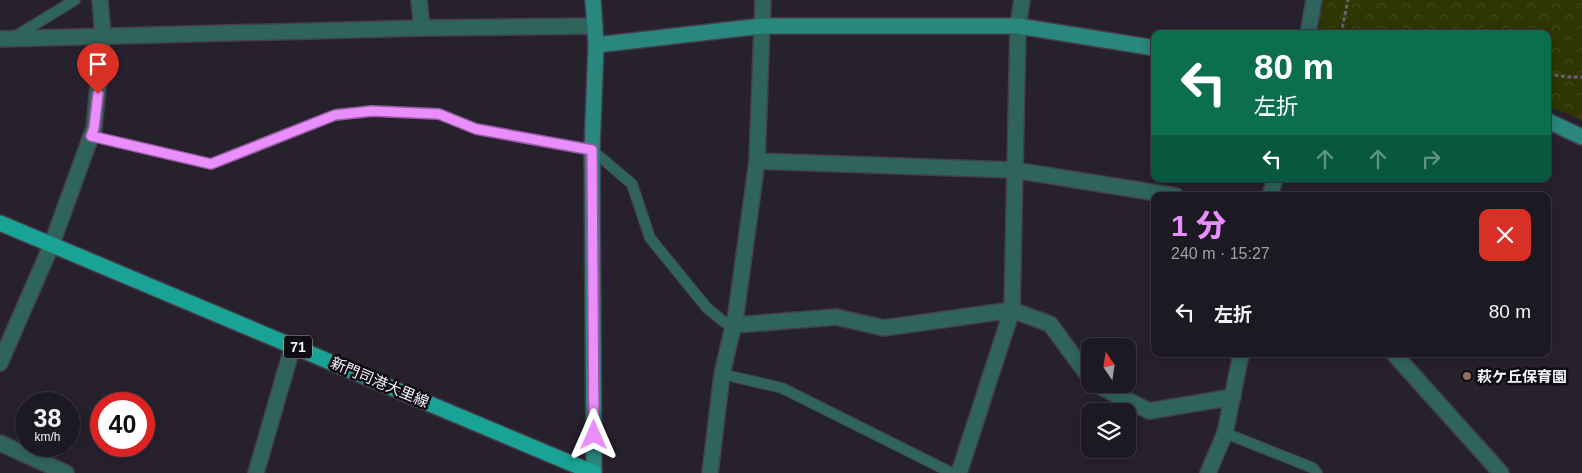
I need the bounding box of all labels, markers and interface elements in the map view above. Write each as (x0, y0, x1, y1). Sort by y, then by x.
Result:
pin (77, 43, 119, 94)
text: 80 m (1254, 47, 1334, 86)
icon: arrive (84, 50, 112, 78)
icon: left (1171, 50, 1236, 115)
text: 左折 (1254, 94, 1298, 119)
icon: left (1258, 145, 1286, 173)
icon: ahead (1311, 145, 1339, 173)
icon: ahead (1364, 145, 1392, 173)
icon: right (1417, 145, 1445, 173)
text: 1 分 (1171, 209, 1226, 242)
button: close (1479, 209, 1531, 261)
text: 240 m · 15:27 (1171, 245, 1270, 262)
icon: left (1171, 298, 1199, 326)
text: 80 m (1489, 301, 1531, 322)
text: 左折 (1214, 304, 1252, 325)
road number: 71 (284, 336, 312, 358)
north arrow (1081, 338, 1136, 392)
map controls (1081, 338, 1136, 458)
street label: 新門司港大里線 (328, 354, 432, 410)
place label: 萩ケ丘保育園 (1477, 368, 1567, 385)
marker: 萩ケ丘保育園 (1461, 370, 1473, 382)
speed limit sign: 40 (90, 392, 155, 457)
button: layers (1081, 403, 1136, 458)
text: 38 (34, 404, 61, 432)
position arrow (567, 408, 619, 460)
text: km/h (34, 430, 61, 444)

